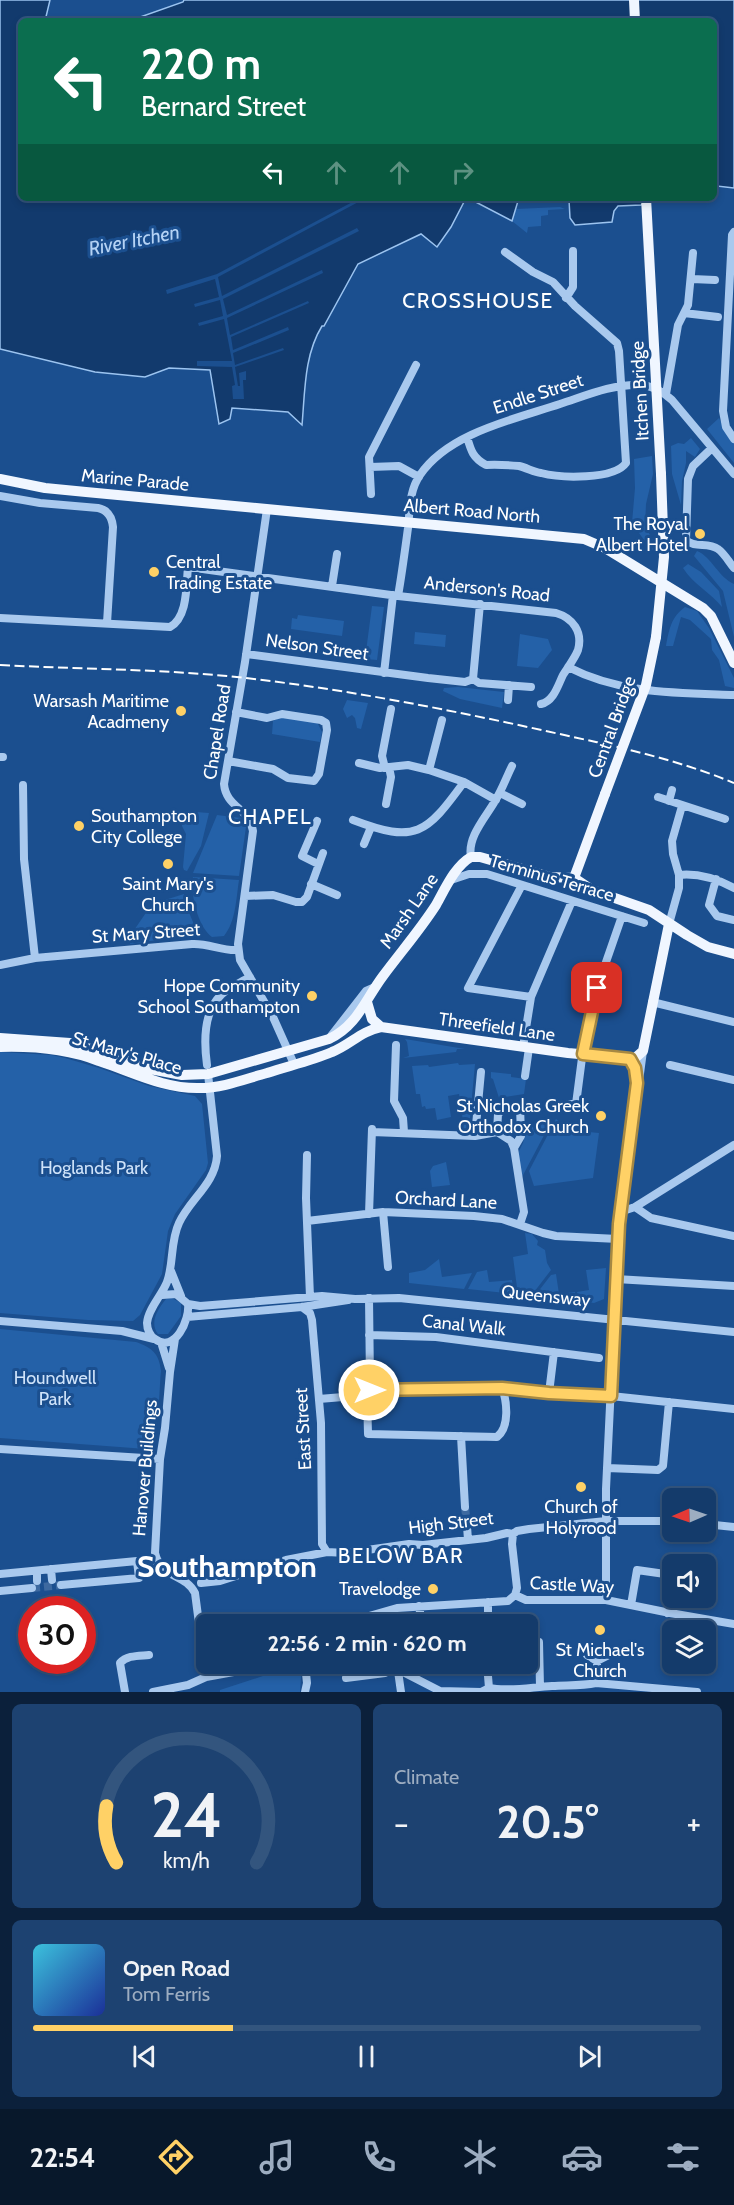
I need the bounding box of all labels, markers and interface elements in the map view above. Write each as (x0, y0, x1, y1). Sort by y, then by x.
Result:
text: 220 m (141, 38, 261, 90)
icon: left (42, 42, 120, 120)
text: Bernard Street (141, 90, 306, 123)
icon: left (257, 156, 290, 189)
icon: ahead (320, 156, 353, 189)
icon: ahead (383, 156, 416, 189)
icon: right (446, 156, 479, 189)
water label: River Itchen (86, 219, 182, 261)
district label: CROSSHOUSE (402, 288, 554, 313)
street label: Itchen Bridge (626, 340, 654, 442)
street label: Endle Street (490, 369, 586, 419)
street label: Marine Parade (80, 464, 190, 496)
street label: Albert Road North (403, 494, 541, 528)
place label: The Royal Albert Hotel (596, 513, 689, 556)
marker: The Royal Albert Hotel (693, 527, 707, 541)
place label: Central Trading Estate (166, 551, 272, 594)
marker: Central Trading Estate (147, 565, 161, 579)
street label: Anderson's Road (423, 571, 551, 607)
street label: Nelson Street (264, 629, 370, 665)
street label: Central Bridge (583, 673, 641, 781)
street label: Chapel Road (199, 683, 235, 781)
place label: Warsash Maritime Acadmeny (33, 690, 169, 733)
marker: Warsash Maritime Acadmeny (174, 704, 188, 718)
district label: CHAPEL (228, 804, 312, 829)
place label: Southampton City College (91, 805, 197, 848)
marker: Southampton City College (72, 819, 86, 833)
street label: Terminus Terrace (487, 850, 617, 906)
marker: Saint Mary's Church (161, 857, 175, 871)
street label: Marsh Lane (375, 869, 443, 953)
place label: Saint Mary's Church (122, 873, 214, 916)
street label: St Mary Street (91, 918, 201, 948)
pin (571, 962, 622, 1013)
icon: arrive (580, 971, 613, 1004)
place label: Hope Community School Southampton (138, 975, 300, 1018)
marker: Hope Community School Southampton (305, 989, 319, 1003)
street label: Threefield Lane (437, 1008, 557, 1046)
street label: St Mary's Place (70, 1027, 184, 1079)
place label: St Nicholas Greek Orthodox Church (456, 1095, 590, 1138)
marker: St Nicholas Greek Orthodox Church (594, 1109, 608, 1123)
park label: Hoglands Park (40, 1157, 149, 1179)
street label: Orchard Lane (394, 1186, 498, 1214)
street label: Queensway (500, 1280, 592, 1312)
street label: Canal Walk (421, 1310, 508, 1340)
position arrow (337, 1358, 401, 1422)
park label: Houndwell Park (14, 1367, 97, 1410)
street label: East Street (290, 1387, 316, 1471)
street label: Hanover Buildings (128, 1399, 162, 1537)
marker: Church of Holyrood (574, 1480, 588, 1494)
north arrow (662, 1488, 716, 1542)
map controls (662, 1488, 716, 1674)
place label: Church of Holyrood (544, 1496, 618, 1539)
street label: High Street (407, 1507, 495, 1539)
district label: BELOW BAR (338, 1543, 464, 1568)
district label: Southampton (137, 1548, 317, 1585)
button: sound (662, 1554, 716, 1608)
street label: Castle Way (529, 1572, 615, 1598)
place label: Travelodge (339, 1578, 421, 1600)
marker: Travelodge (426, 1582, 440, 1596)
speed limit sign: 30 (18, 1596, 96, 1674)
button: layers (662, 1620, 716, 1674)
marker: St Michael's Church (593, 1623, 607, 1637)
text: 22:56 · 2 min · 620 m (267, 1630, 467, 1657)
place label: St Michael's Church (556, 1639, 644, 1682)
text: Climate (394, 1765, 459, 1789)
text: 24 (151, 1777, 222, 1853)
text: 20.5° (496, 1795, 599, 1849)
text: − (394, 1803, 409, 1843)
text: + (686, 1803, 701, 1843)
text: km/h (163, 1847, 210, 1873)
text: Open Road (123, 1955, 230, 1982)
text: Tom Ferris (123, 1982, 210, 2006)
icon: previous (128, 2040, 161, 2073)
icon: pause (350, 2040, 383, 2073)
icon: next (573, 2040, 606, 2073)
icon: directions (155, 2136, 197, 2178)
icon: music (256, 2136, 298, 2178)
icon: phone (358, 2136, 400, 2178)
icon: climate (459, 2136, 501, 2178)
icon: car (561, 2136, 603, 2178)
icon: filters (662, 2136, 704, 2178)
text: 22:54 (30, 2141, 96, 2174)

